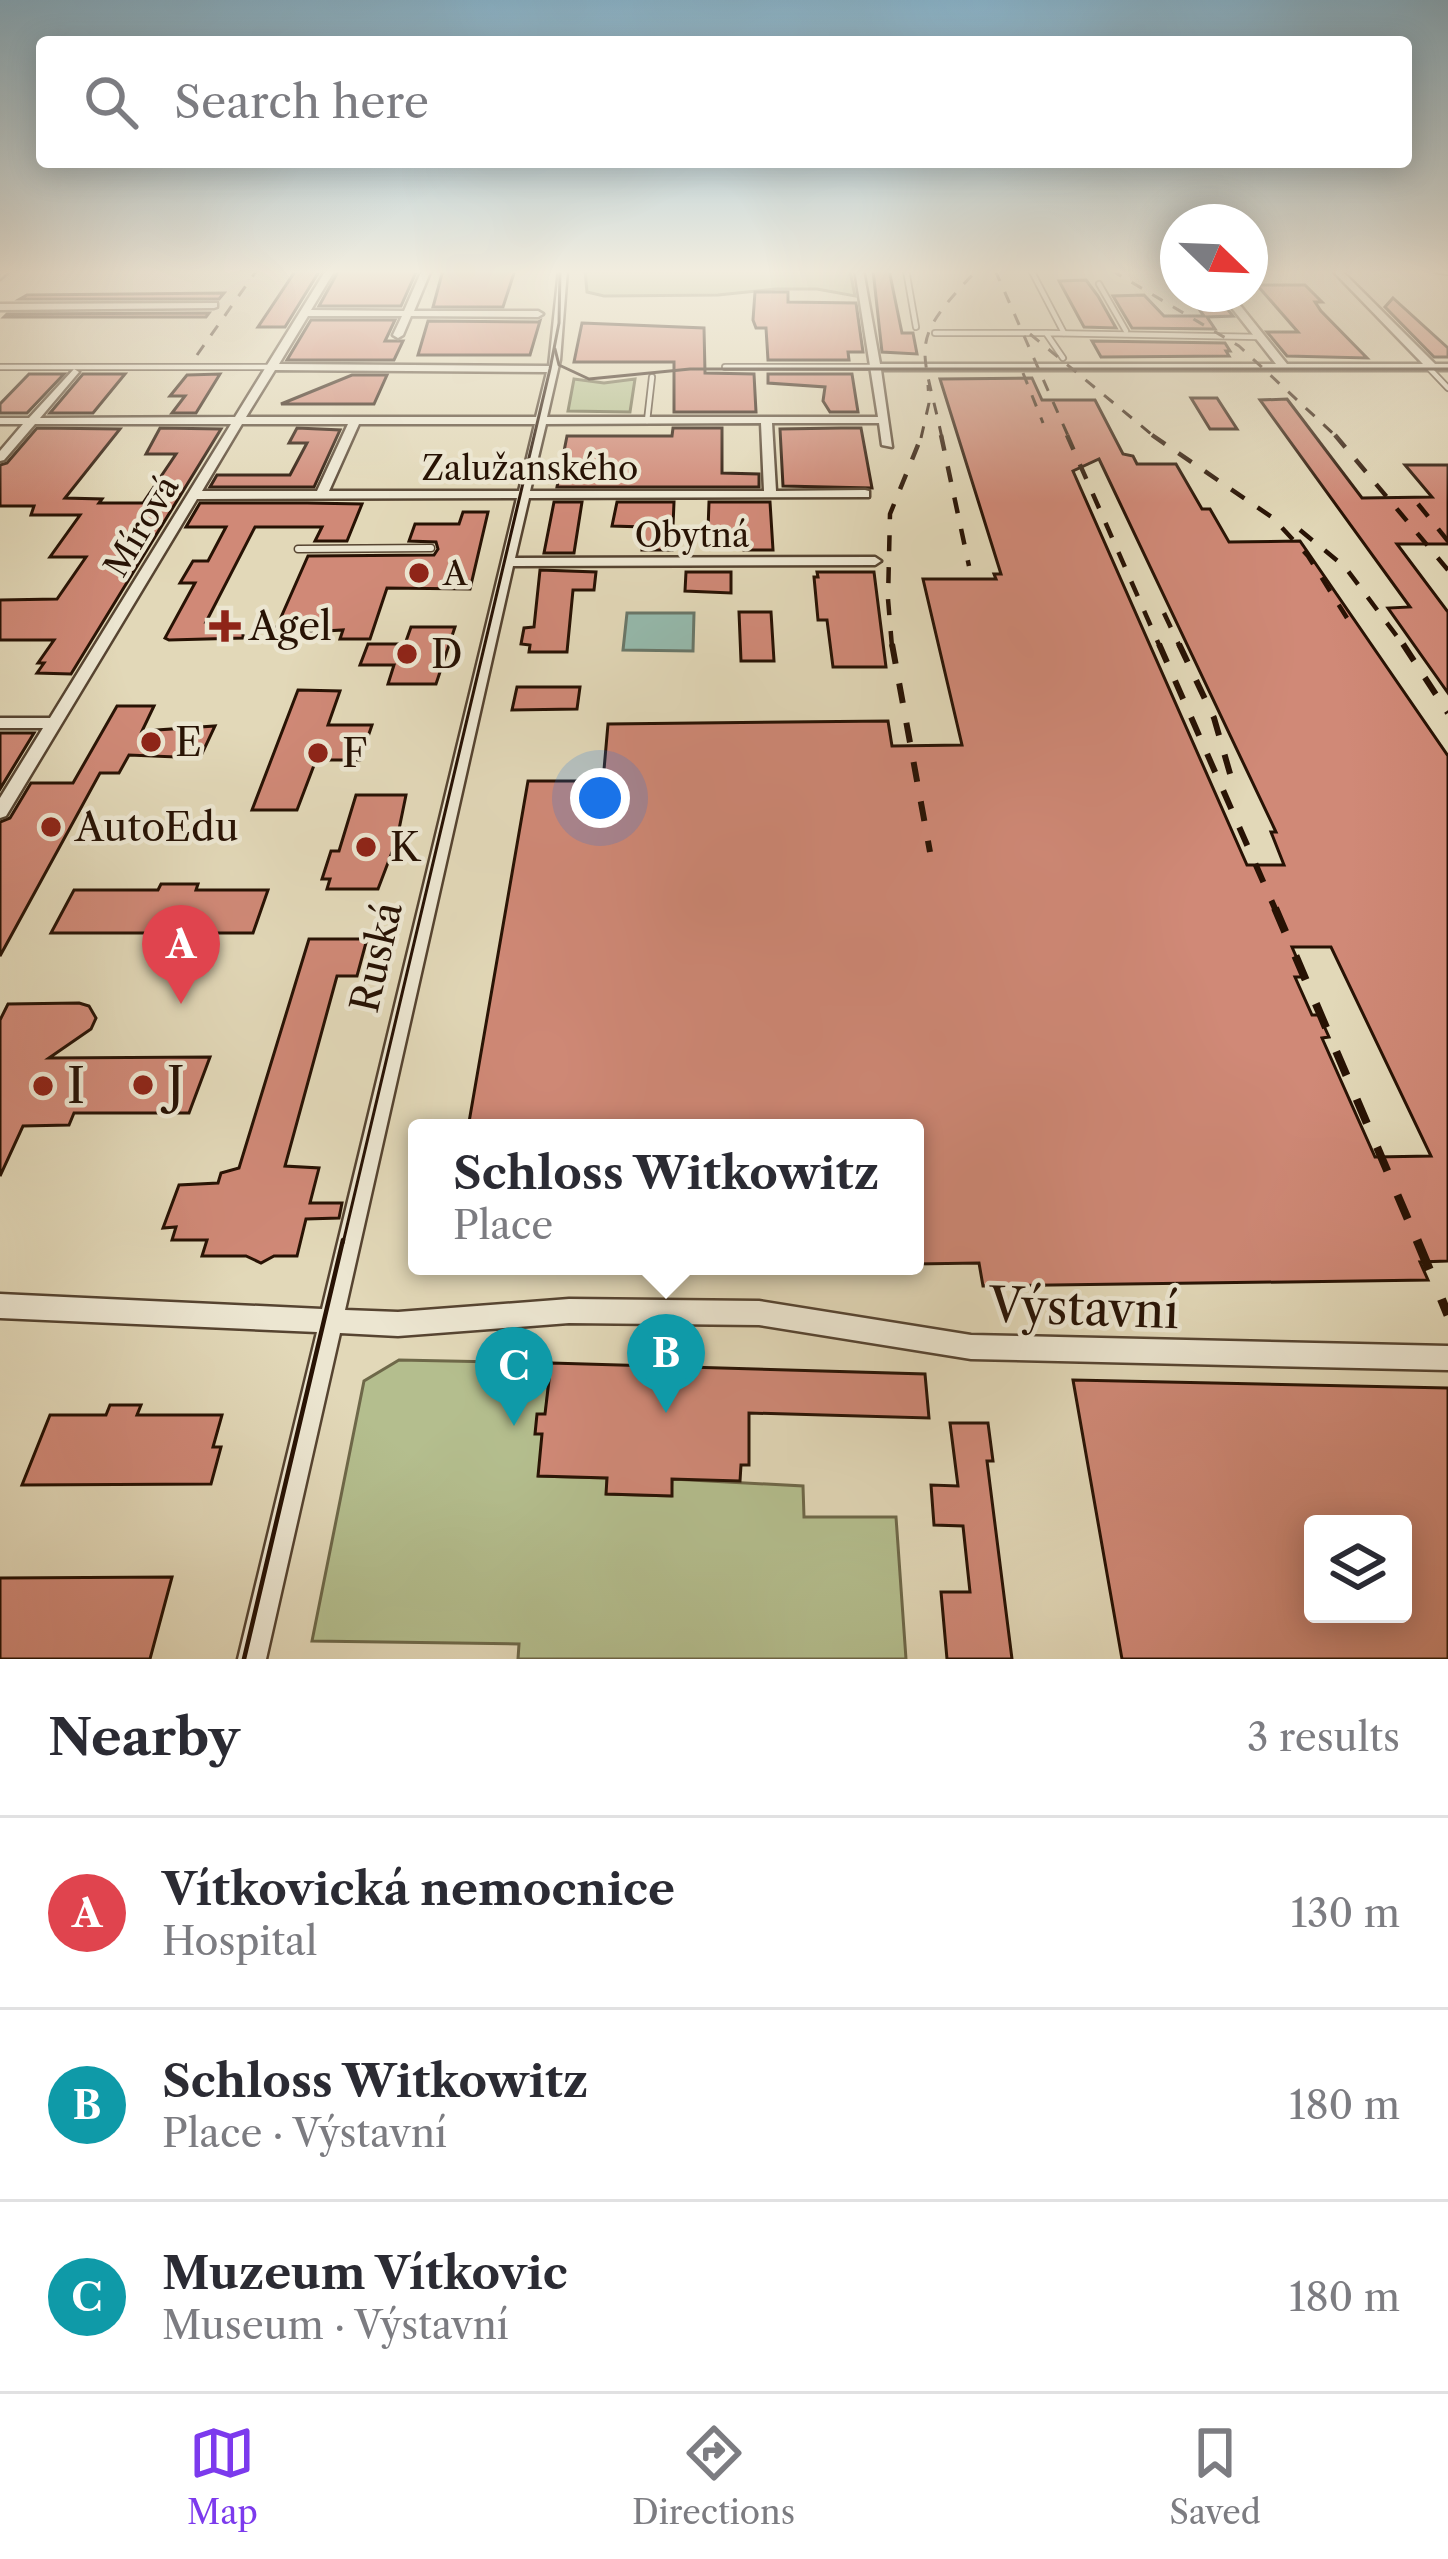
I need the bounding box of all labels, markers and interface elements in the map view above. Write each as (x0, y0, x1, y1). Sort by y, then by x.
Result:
search box (36, 36, 1412, 168)
icon: search (78, 69, 144, 135)
text: Search here (174, 74, 429, 130)
north arrow (1160, 204, 1268, 312)
street label: Zalužanského (422, 448, 638, 489)
street label: Mírová (95, 468, 188, 584)
street label: Obytná (635, 515, 750, 556)
place label: A (442, 553, 468, 594)
marker: A (406, 560, 432, 586)
place label: Agel (248, 602, 332, 650)
marker: Agel (212, 613, 238, 639)
place label: D (431, 630, 463, 678)
marker: D (394, 641, 420, 667)
place label: E (175, 718, 202, 766)
marker: E (138, 729, 164, 755)
place label: F (342, 729, 367, 777)
marker: F (305, 740, 331, 766)
your location (570, 768, 630, 828)
place label: AutoEdu (74, 803, 239, 851)
marker: AutoEdu (38, 814, 64, 840)
place label: K (390, 823, 422, 871)
marker: K (353, 834, 379, 860)
street label: Ruská (340, 897, 412, 1017)
pin: A (142, 905, 220, 1004)
place label: J (160, 1055, 185, 1114)
place label: I (67, 1056, 85, 1115)
marker: J (130, 1072, 156, 1098)
marker: I (30, 1073, 56, 1099)
popup (408, 1119, 924, 1275)
text: Schloss Witkowitz (453, 1145, 879, 1201)
text: Place (453, 1201, 553, 1249)
street label: Výstavní (987, 1275, 1180, 1340)
pin: B (627, 1314, 705, 1413)
pin: C (475, 1327, 553, 1426)
map controls (1304, 1515, 1412, 1623)
button: layers (1304, 1515, 1412, 1623)
text: Nearby (48, 1706, 240, 1768)
text: 3 results (1247, 1713, 1400, 1761)
text: Vítkovická nemocnice (162, 1861, 675, 1917)
text: A (72, 1889, 102, 1937)
text: 130 m (1291, 1889, 1400, 1937)
text: Hospital (162, 1917, 317, 1965)
text: Schloss Witkowitz (162, 2053, 588, 2109)
text: B (73, 2081, 102, 2129)
text: 180 m (1289, 2081, 1400, 2129)
text: Place · Výstavní (162, 2109, 447, 2157)
text: Muzeum Vítkovic (162, 2245, 568, 2301)
text: C (71, 2273, 103, 2321)
text: 180 m (1289, 2273, 1400, 2321)
text: Museum · Výstavní (162, 2301, 509, 2349)
tab: Map (187, 2420, 258, 2533)
tab: Directions (632, 2420, 795, 2533)
tab: Saved (1169, 2420, 1261, 2533)

